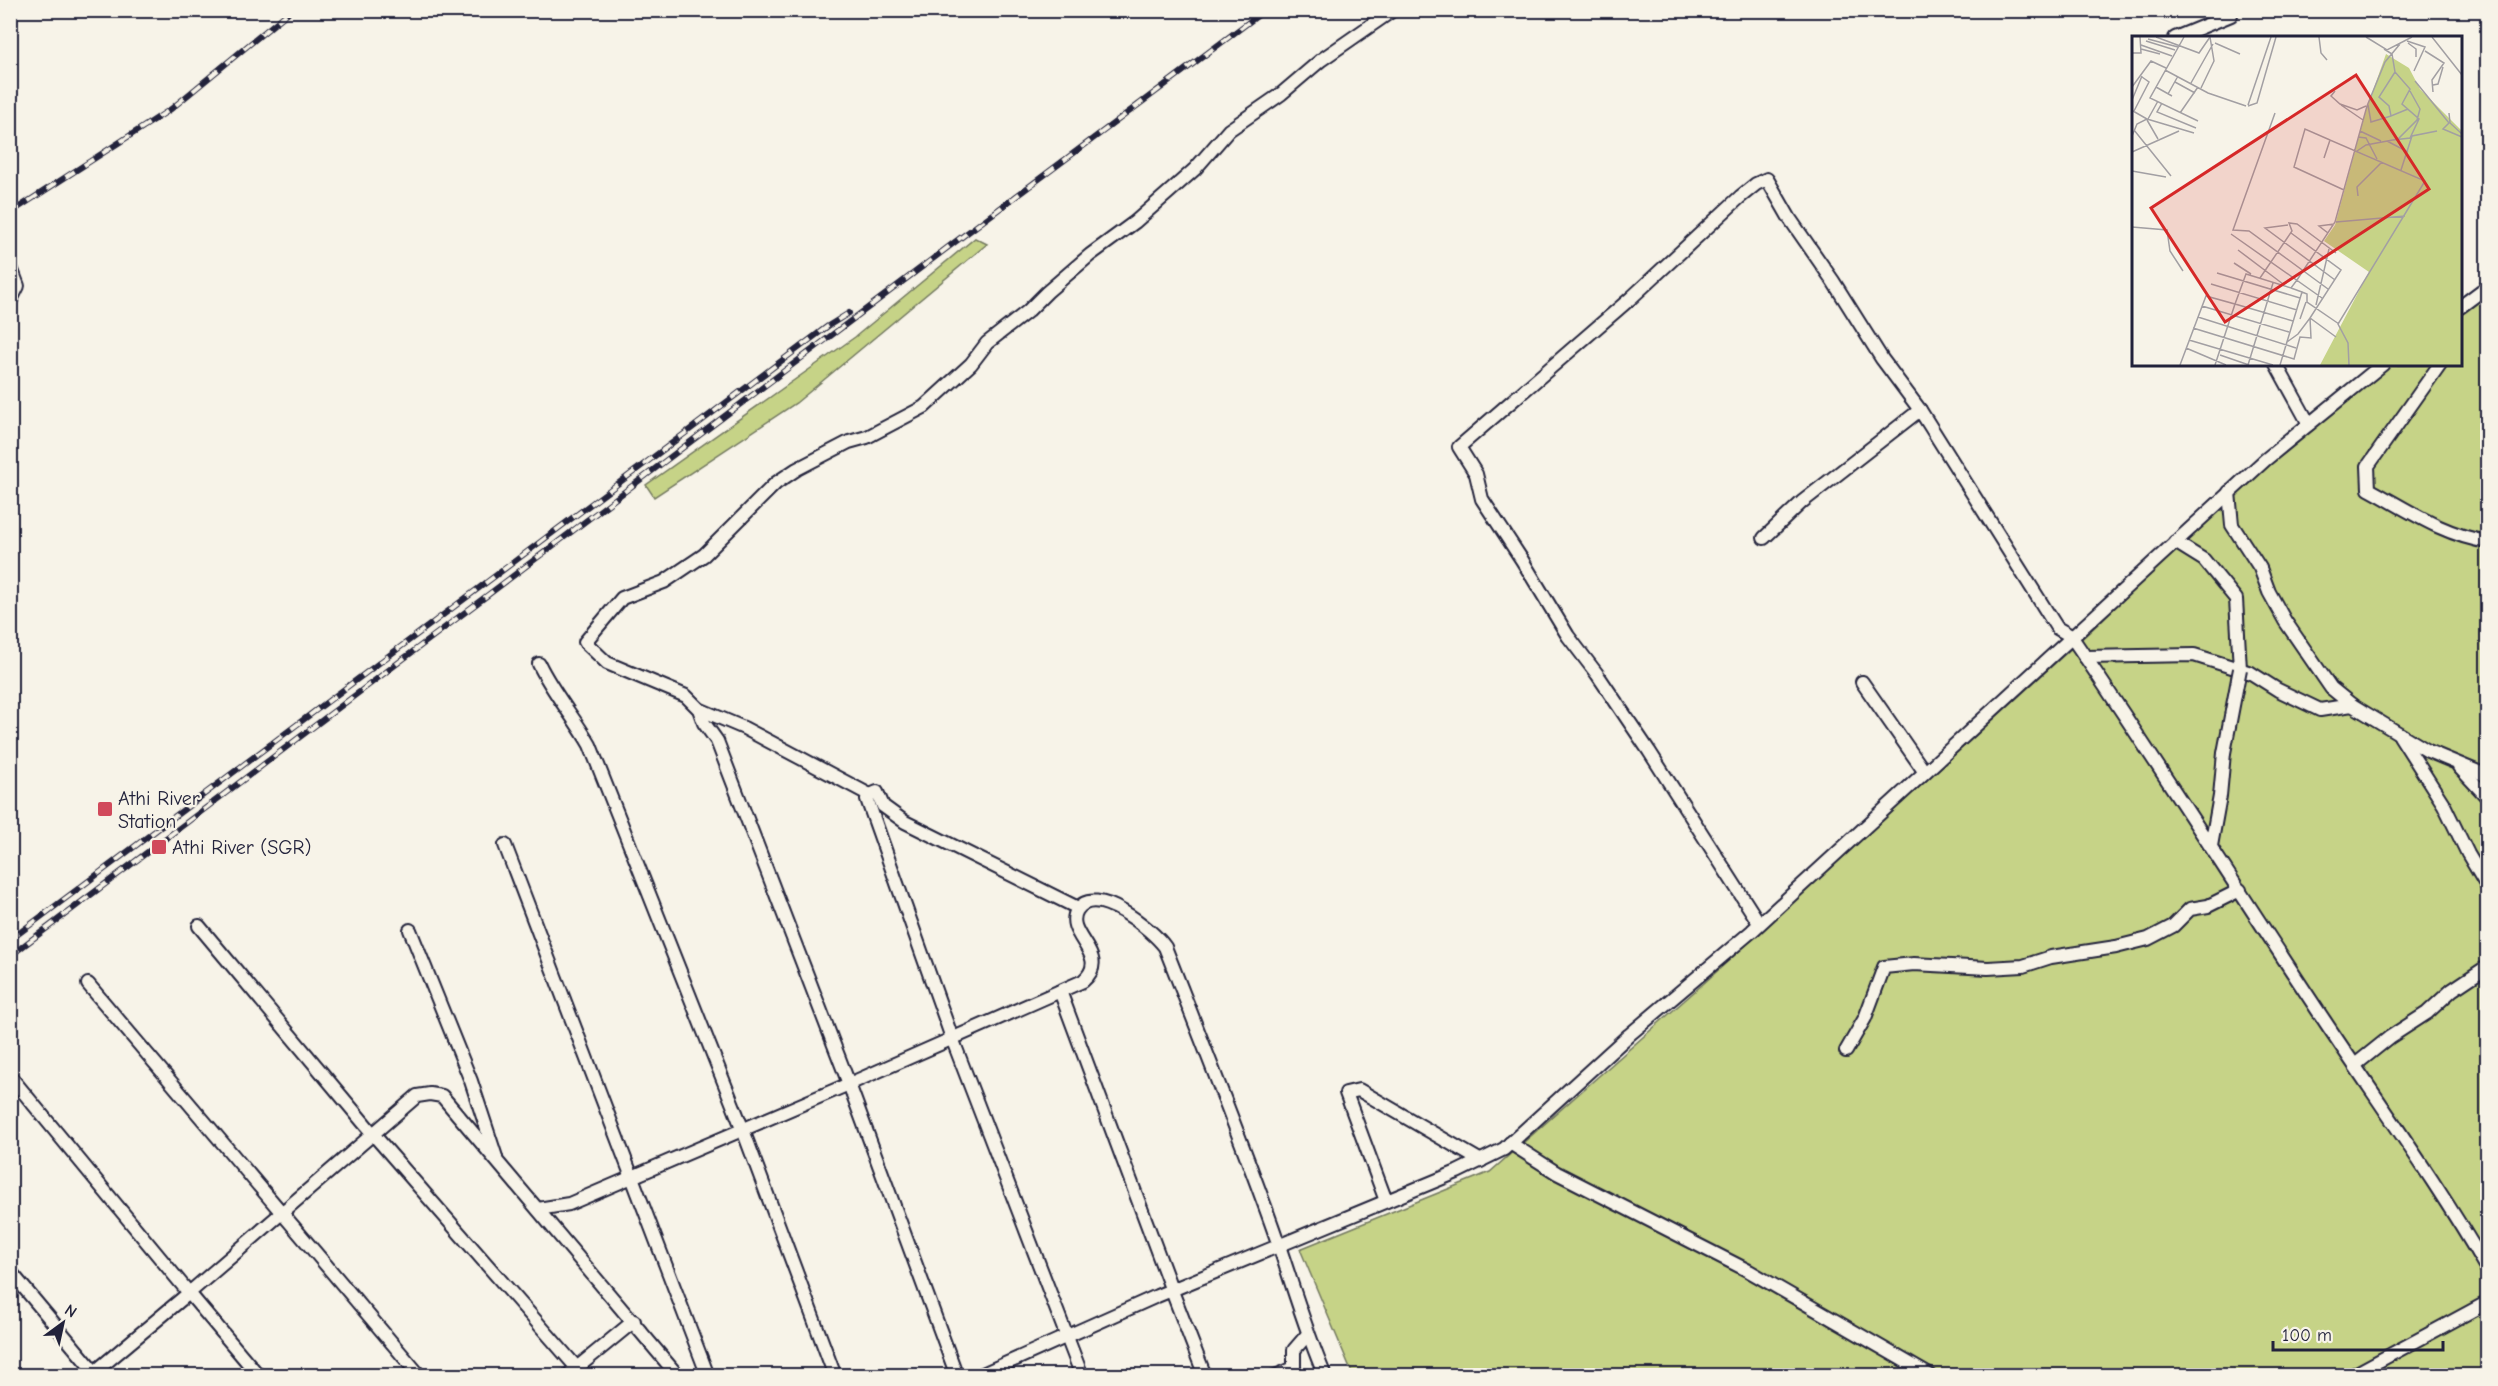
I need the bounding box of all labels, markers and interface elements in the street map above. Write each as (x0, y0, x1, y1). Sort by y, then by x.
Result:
inset map (2132, 36, 2462, 366)
place label: Athi River Station (118, 787, 200, 833)
marker: Athi River Station (96, 800, 114, 818)
place label: Athi River (SGR) (172, 836, 311, 859)
marker: Athi River (SGR) (150, 838, 168, 856)
north arrow (33, 1293, 93, 1353)
text: N (61, 1301, 80, 1322)
scale bar (2273, 1314, 2442, 1352)
text: 100 m (2282, 1325, 2332, 1346)

